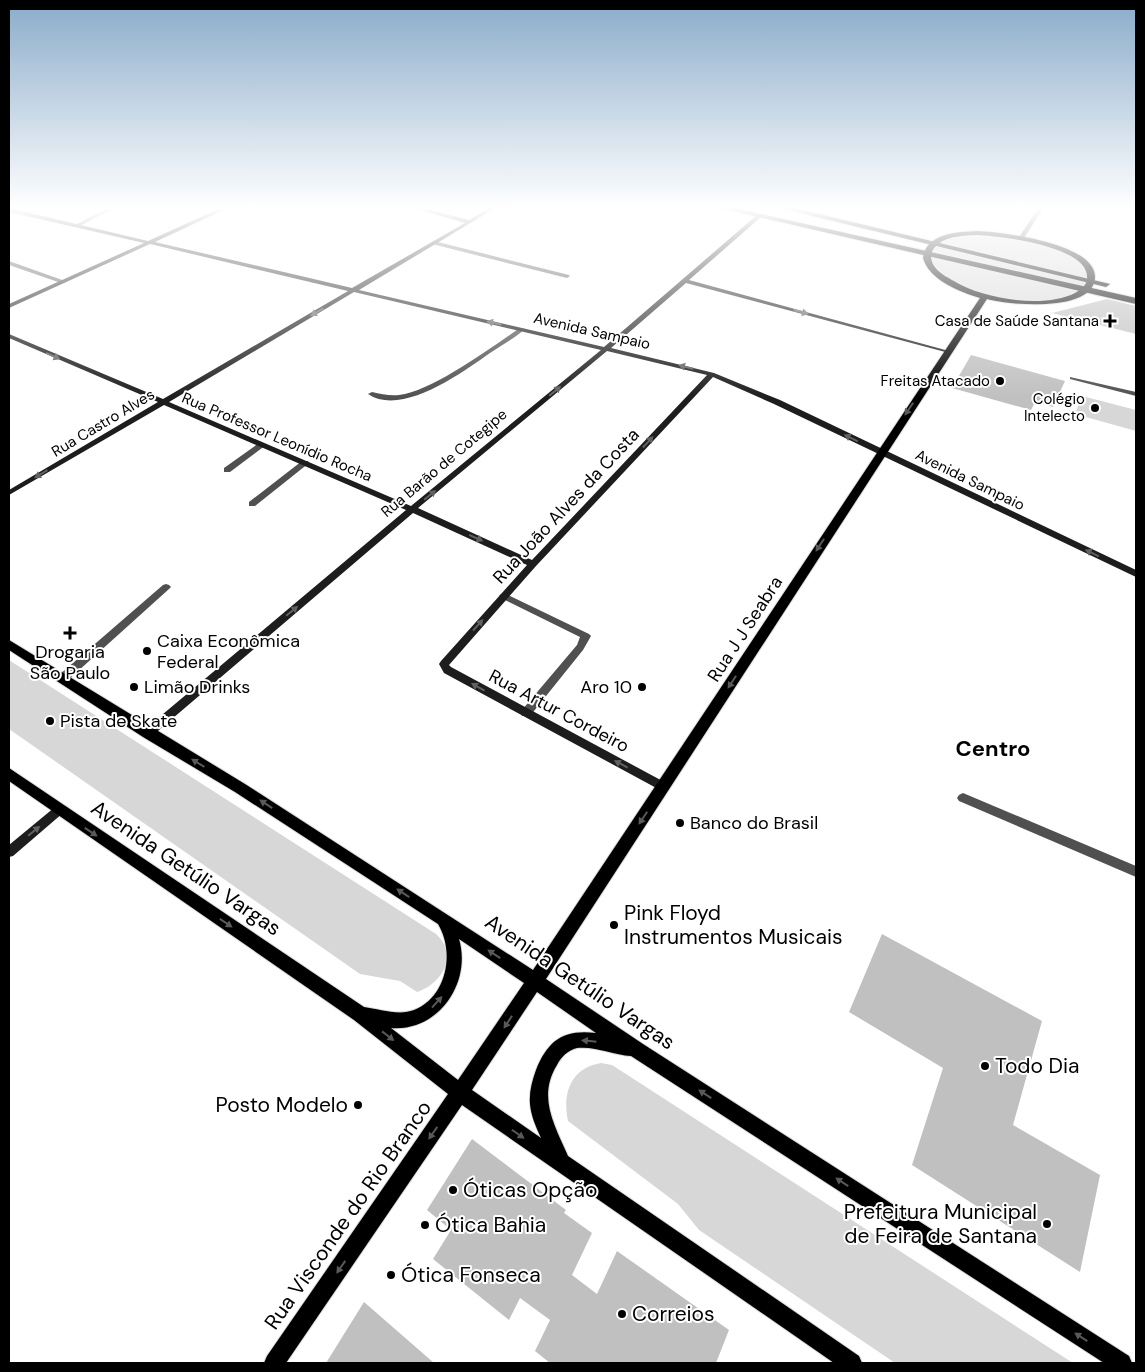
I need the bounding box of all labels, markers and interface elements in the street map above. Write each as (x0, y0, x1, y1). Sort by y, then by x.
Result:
one-way arrow (311, 308, 324, 317)
street label: Avenida Sampaio (532, 308, 652, 354)
one-way arrow (793, 308, 808, 316)
place label: Casa de Saúde Santana (935, 311, 1099, 331)
marker: Casa de Saúde Santana (1103, 314, 1117, 328)
one-way arrow (486, 319, 501, 327)
one-way arrow (46, 352, 60, 360)
one-way arrow (679, 362, 694, 370)
place label: Freitas Atacado (881, 371, 990, 391)
marker: Freitas Atacado (994, 375, 1006, 387)
street label: Rua Castro Alves (48, 384, 158, 462)
one-way arrow (548, 386, 561, 397)
street label: Rua Professor Leonídio Rocha (179, 388, 375, 486)
place label: Colégio Intelecto (1024, 389, 1085, 426)
one-way arrow (904, 402, 914, 416)
marker: Colégio Intelecto (1089, 402, 1101, 414)
street label: Rua Barão de Cotegipe (377, 404, 511, 522)
street label: Rua João Alves da Costa (487, 423, 645, 589)
one-way arrow (844, 434, 858, 442)
one-way arrow (642, 436, 654, 448)
street label: Avenida Sampaio (912, 445, 1028, 515)
one-way arrow (35, 469, 48, 478)
one-way arrow (423, 489, 436, 500)
one-way arrow (469, 535, 483, 543)
one-way arrow (815, 538, 825, 552)
one-way arrow (1085, 549, 1099, 557)
street label: Rua J J Seabra (702, 572, 788, 686)
one-way arrow (286, 606, 298, 617)
one-way arrow (472, 620, 484, 632)
marker: Drogaria São Paulo (64, 627, 76, 639)
place label: Caixa Econômica Federal (157, 629, 300, 674)
place label: Drogaria São Paulo (30, 640, 110, 685)
marker: Caixa Econômica Federal (141, 645, 153, 657)
street label: Rua Artur Cordeiro (485, 664, 633, 758)
place label: Limão Drinks (144, 675, 250, 699)
place label: Aro 10 (580, 675, 632, 699)
one-way arrow (727, 675, 737, 688)
marker: Limão Drinks (128, 681, 140, 693)
marker: Aro 10 (636, 681, 648, 693)
one-way arrow (471, 683, 485, 691)
place label: Pista de Skate (60, 709, 177, 733)
marker: Pista de Skate (44, 715, 56, 727)
district label: Centro (956, 734, 1030, 763)
one-way arrow (192, 758, 205, 767)
one-way arrow (614, 760, 628, 768)
street label: Avenida Getúlio Vargas (85, 794, 287, 942)
one-way arrow (259, 800, 273, 809)
one-way arrow (639, 811, 648, 825)
place label: Banco do Brasil (690, 811, 818, 835)
marker: Banco do Brasil (674, 817, 686, 829)
one-way arrow (27, 826, 40, 837)
one-way arrow (85, 827, 98, 837)
one-way arrow (396, 888, 409, 897)
place label: Pink Floyd Instrumentos Musicais (624, 899, 843, 951)
street label: Avenida Getúlio Vargas (479, 908, 681, 1056)
one-way arrow (219, 918, 233, 928)
marker: Pink Floyd Instrumentos Musicais (608, 919, 620, 931)
one-way arrow (487, 949, 501, 959)
one-way arrow (431, 996, 443, 1008)
one-way arrow (503, 1015, 512, 1028)
one-way arrow (381, 1031, 394, 1042)
one-way arrow (581, 1037, 597, 1045)
place label: Todo Dia (995, 1052, 1079, 1080)
marker: Todo Dia (979, 1060, 991, 1072)
one-way arrow (699, 1089, 712, 1098)
place label: Posto Modelo (216, 1091, 348, 1119)
street label: Rua Visconde do Rio Branco (258, 1095, 438, 1335)
marker: Posto Modelo (352, 1099, 364, 1111)
one-way arrow (428, 1127, 438, 1140)
one-way arrow (511, 1129, 525, 1139)
place label: Óticas Opção (463, 1176, 597, 1204)
one-way arrow (835, 1177, 848, 1187)
marker: Óticas Opção (447, 1184, 459, 1196)
place label: Prefeitura Municipal de Feira de Santana (844, 1198, 1037, 1250)
place label: Ótica Bahia (435, 1211, 546, 1239)
marker: Prefeitura Municipal de Feira de Santana (1041, 1218, 1053, 1230)
marker: Ótica Bahia (419, 1219, 431, 1231)
one-way arrow (336, 1260, 346, 1274)
place label: Ótica Fonseca (401, 1261, 541, 1289)
marker: Ótica Fonseca (385, 1269, 397, 1281)
place label: Correios (632, 1300, 715, 1328)
marker: Correios (616, 1308, 628, 1320)
one-way arrow (1074, 1332, 1088, 1342)

